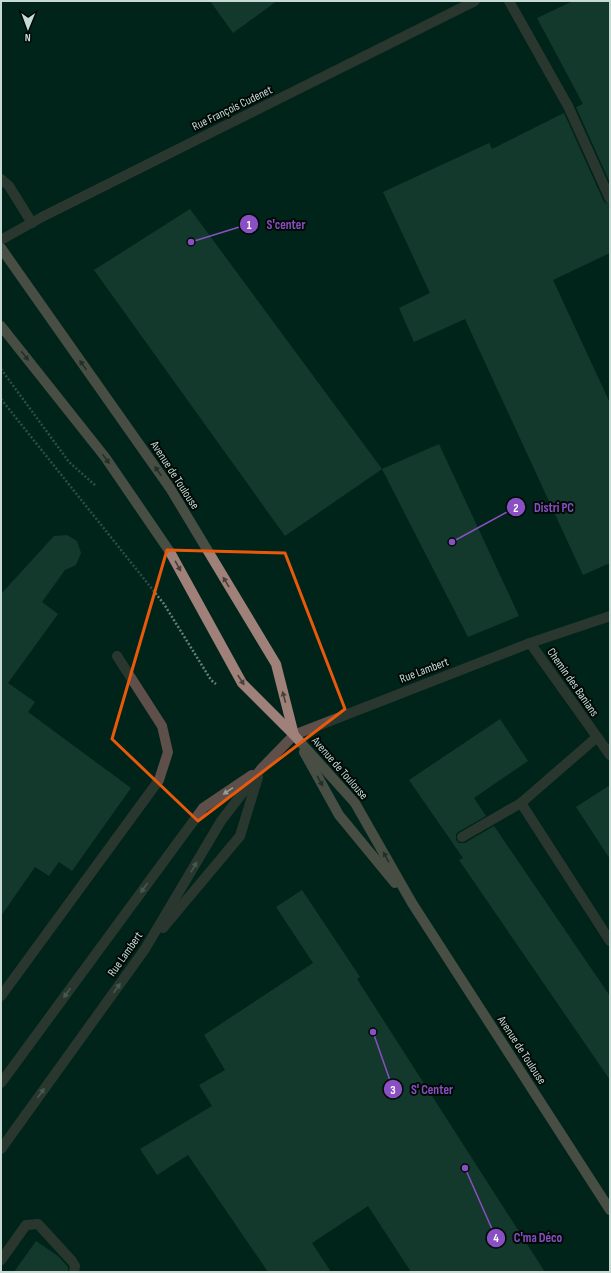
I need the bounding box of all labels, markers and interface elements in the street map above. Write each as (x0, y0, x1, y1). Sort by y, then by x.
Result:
north arrow (8, 8, 48, 48)
text: N (25, 31, 31, 44)
street label: Rue François Cudenet (190, 82, 275, 134)
callout: S'center (239, 212, 314, 237)
text: S'center (267, 217, 305, 233)
text: 1 (247, 218, 252, 233)
one-way arrow (21, 351, 30, 362)
one-way arrow (79, 359, 87, 370)
street label: Avenue de Toulouse (146, 437, 202, 512)
one-way arrow (102, 453, 110, 464)
one-way arrow (154, 466, 162, 476)
callout: Distri PC (506, 495, 582, 520)
text: Distri PC (534, 500, 574, 516)
text: 2 (513, 501, 519, 516)
one-way arrow (175, 560, 182, 572)
one-way arrow (223, 576, 230, 588)
street label: Chemin des Banians (543, 645, 602, 719)
street label: Rue Lambert (398, 654, 451, 687)
one-way arrow (237, 675, 245, 685)
one-way arrow (281, 691, 287, 703)
street label: Avenue de Toulouse (308, 733, 371, 803)
one-way arrow (317, 775, 323, 787)
one-way arrow (223, 787, 234, 795)
one-way arrow (383, 851, 389, 863)
one-way arrow (190, 861, 197, 873)
one-way arrow (140, 883, 148, 893)
street label: Rue Lambert (105, 929, 146, 980)
one-way arrow (113, 983, 121, 994)
one-way arrow (63, 987, 71, 998)
street label: Avenue de Toulouse (493, 1012, 549, 1087)
callout: S' Center (383, 1077, 461, 1102)
text: S' Center (411, 1082, 453, 1098)
text: 3 (390, 1083, 396, 1098)
one-way arrow (37, 1088, 45, 1099)
callout: C'ma Déco (486, 1225, 570, 1250)
text: C'ma Déco (514, 1230, 563, 1246)
text: 4 (493, 1231, 499, 1246)

